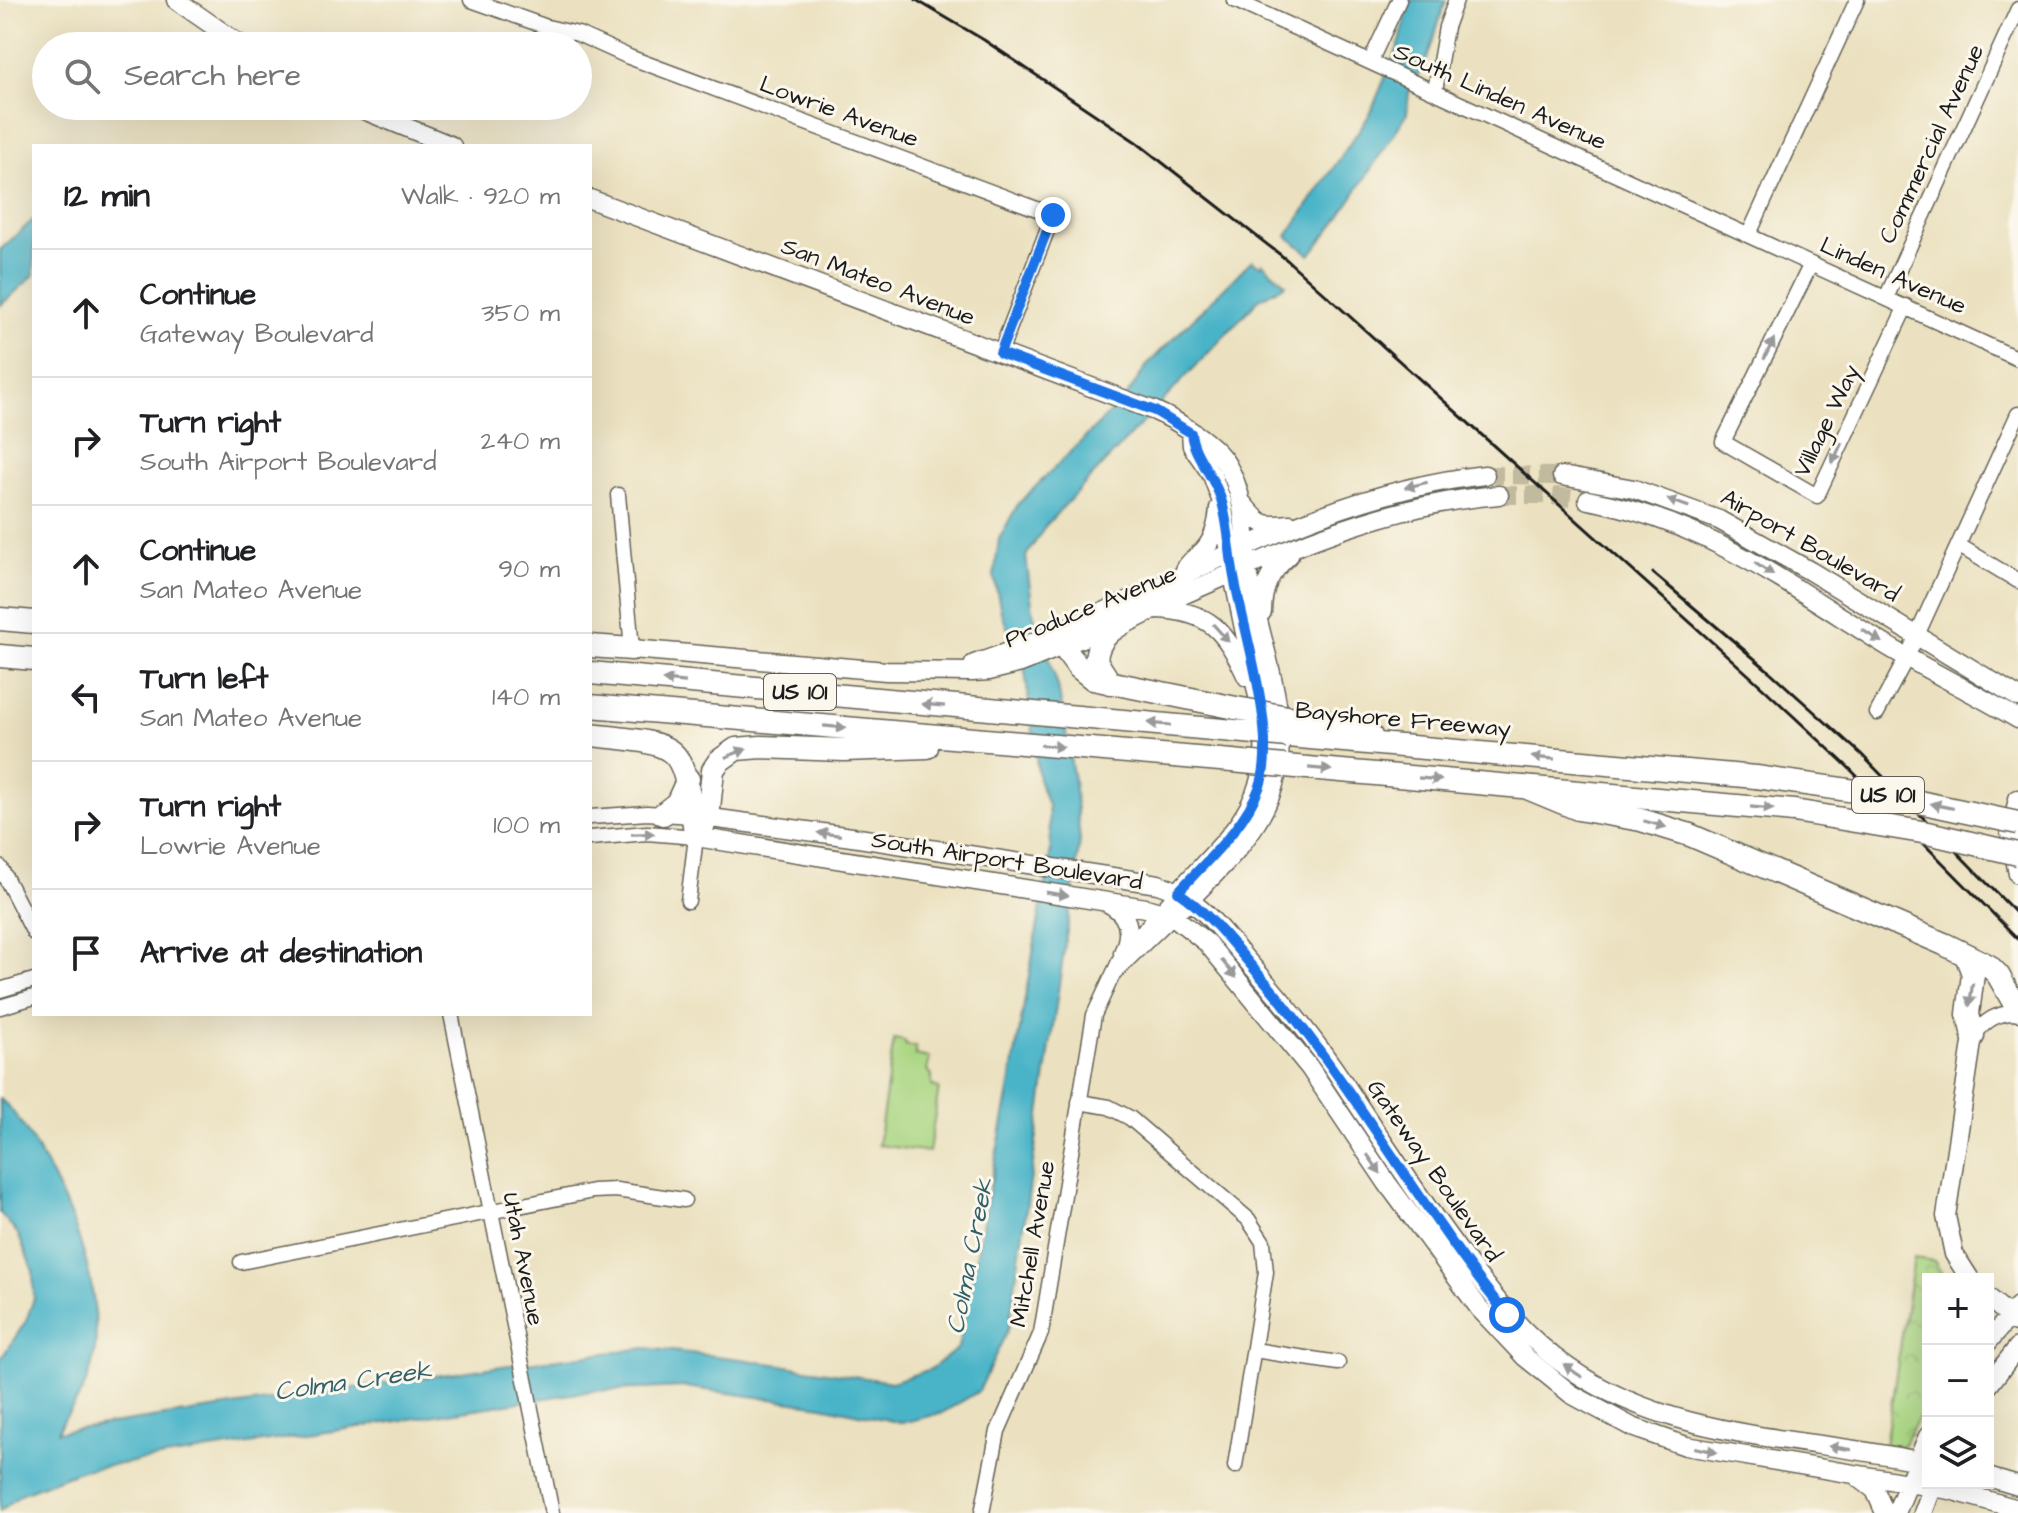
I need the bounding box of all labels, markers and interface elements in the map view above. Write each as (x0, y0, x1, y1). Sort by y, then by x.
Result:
search box (32, 32, 592, 120)
street label: South Linden Avenue (1388, 35, 1612, 159)
street label: Commercial Avenue (1871, 39, 1993, 249)
icon: search (60, 54, 104, 98)
text: Search here (124, 55, 301, 97)
street label: Lowrie Avenue (755, 67, 923, 157)
text: 12 min (64, 172, 150, 220)
text: Walk · 920 m (401, 178, 560, 214)
route end (1035, 197, 1071, 233)
street label: San Mateo Avenue (776, 229, 980, 335)
street label: Linden Avenue (1814, 229, 1972, 323)
text: Continue (140, 274, 256, 316)
icon: ahead (64, 291, 108, 335)
text: 350 m (481, 295, 560, 331)
text: Gateway Boulevard (140, 316, 374, 352)
one-way arrow (1763, 337, 1776, 360)
street label: Village Way (1785, 359, 1870, 483)
text: Turn right (140, 402, 281, 444)
icon: right (64, 419, 108, 463)
text: 240 m (480, 423, 560, 459)
one-way arrow (1830, 441, 1844, 465)
text: South Airport Boulevard (140, 444, 437, 480)
one-way arrow (1403, 480, 1428, 492)
street label: Airport Boulevard (1714, 481, 1906, 611)
one-way arrow (1665, 496, 1689, 509)
text: Continue (140, 530, 256, 572)
icon: ahead (64, 547, 108, 591)
text: 90 m (498, 551, 560, 587)
street label: Produce Avenue (1000, 557, 1182, 657)
one-way arrow (1753, 561, 1775, 576)
text: San Mateo Avenue (140, 572, 362, 608)
one-way arrow (1212, 623, 1229, 643)
one-way arrow (1861, 629, 1883, 643)
text: Turn left (140, 658, 268, 700)
one-way arrow (661, 674, 686, 687)
road number: US 101 (764, 674, 836, 710)
icon: left (64, 675, 108, 719)
text: 140 m (492, 679, 560, 715)
street label: Bayshore Freeway (1294, 694, 1512, 747)
one-way arrow (920, 698, 945, 711)
text: San Mateo Avenue (140, 700, 362, 736)
one-way arrow (1146, 718, 1171, 731)
one-way arrow (823, 721, 848, 734)
one-way arrow (1040, 740, 1065, 753)
one-way arrow (724, 746, 747, 759)
one-way arrow (1530, 751, 1555, 764)
one-way arrow (1308, 763, 1333, 776)
one-way arrow (1418, 773, 1443, 786)
road number: US 101 (1852, 777, 1924, 813)
text: Turn right (140, 786, 281, 828)
one-way arrow (1929, 799, 1954, 811)
one-way arrow (1750, 802, 1775, 815)
icon: right (64, 803, 108, 847)
text: 100 m (493, 807, 560, 843)
one-way arrow (1643, 818, 1667, 831)
street label: South Airport Boulevard (869, 823, 1145, 899)
one-way arrow (816, 827, 841, 840)
text: Lowrie Avenue (140, 828, 321, 864)
one-way arrow (631, 828, 656, 840)
one-way arrow (1045, 888, 1070, 900)
icon: arrive (64, 931, 108, 975)
text: Arrive at destination (140, 932, 422, 974)
one-way arrow (1220, 959, 1237, 979)
one-way arrow (1964, 983, 1977, 1008)
street label: Gateway Boulevard (1357, 1073, 1510, 1270)
one-way arrow (1366, 1153, 1381, 1174)
street label: Mitchell Avenue (1002, 1158, 1064, 1330)
water label: Colma Creek (937, 1174, 1003, 1337)
street label: Utah Avenue (493, 1190, 553, 1328)
map controls (1922, 1273, 1994, 1489)
button: + (1922, 1273, 1994, 1345)
route start (1489, 1297, 1525, 1333)
button: − (1922, 1345, 1994, 1417)
water label: Colma Creek (272, 1352, 435, 1410)
one-way arrow (1562, 1364, 1584, 1379)
button: layers (1922, 1417, 1994, 1489)
one-way arrow (1827, 1441, 1852, 1454)
one-way arrow (1694, 1445, 1719, 1457)

